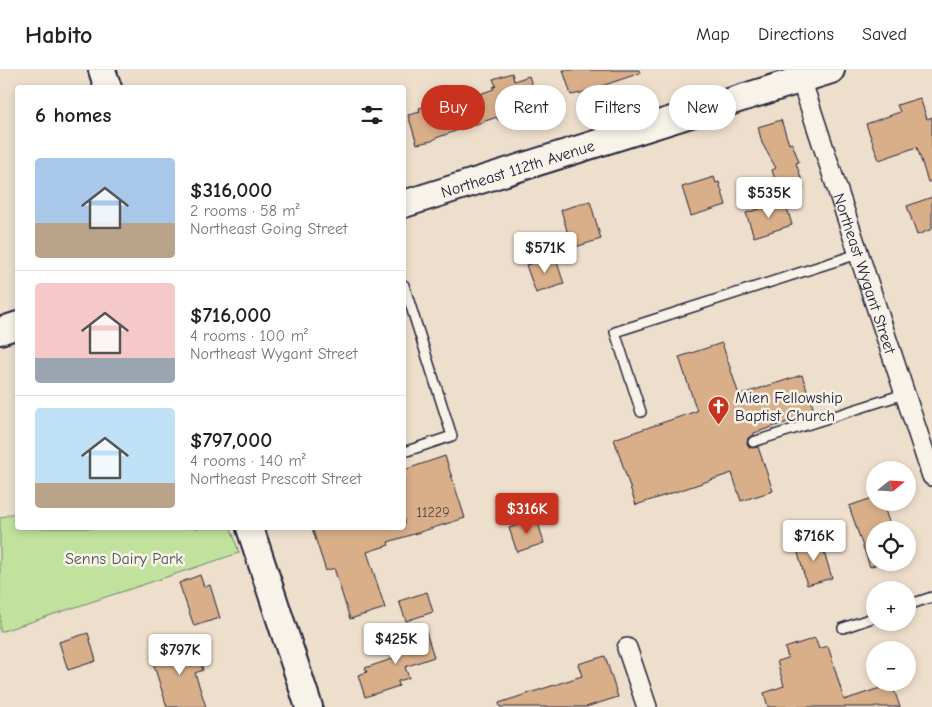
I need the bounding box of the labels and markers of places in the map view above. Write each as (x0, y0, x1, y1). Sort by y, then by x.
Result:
pin: $535K (734, 176, 804, 219)
pin: $571K (510, 232, 580, 274)
place label: Mien Fellowship Baptist Church (735, 389, 843, 425)
church icon: Mien Fellowship Baptist Church (707, 394, 731, 425)
pin: $316K (492, 492, 562, 535)
pin: $716K (779, 520, 849, 562)
pin: $425K (361, 622, 431, 665)
pin: $797K (145, 634, 215, 676)

